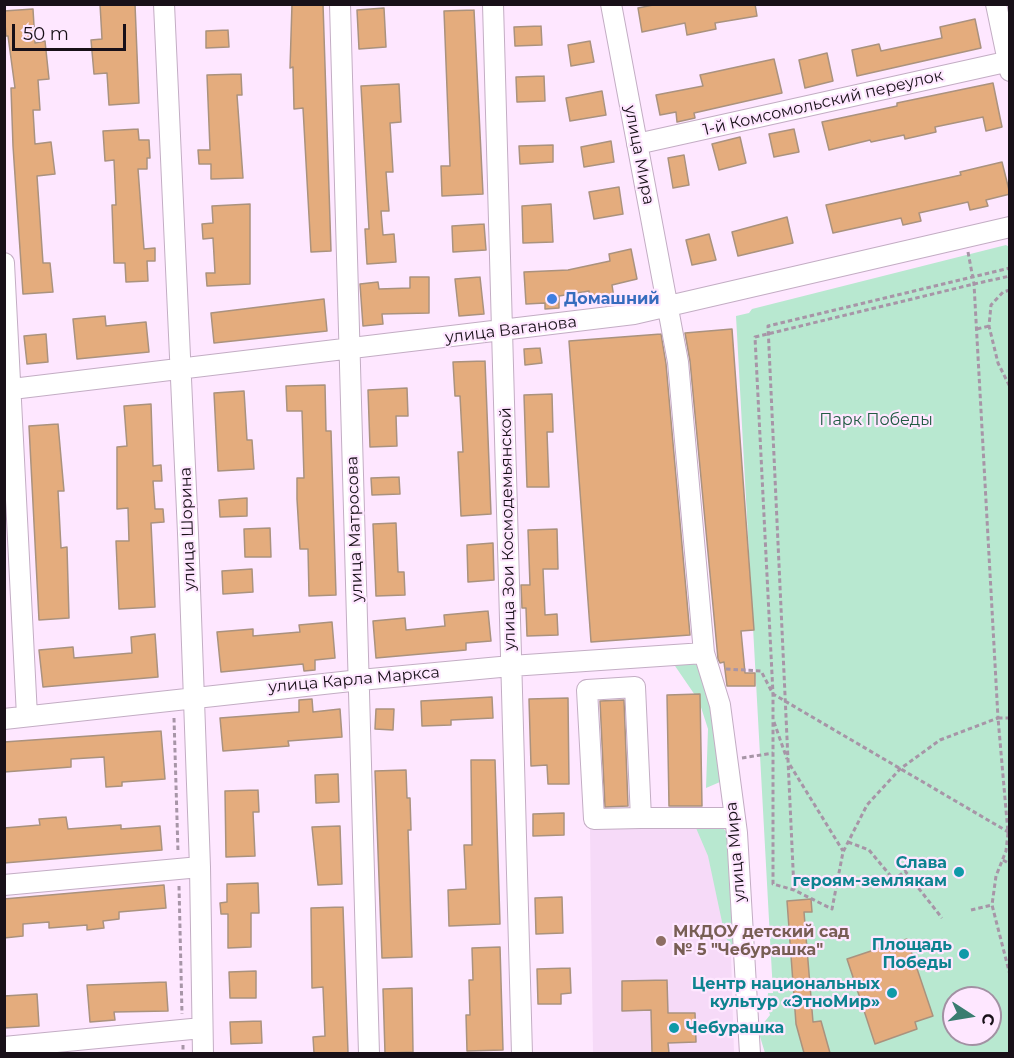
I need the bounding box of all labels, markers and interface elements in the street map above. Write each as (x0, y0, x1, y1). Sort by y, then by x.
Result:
scale bar (15, 12, 129, 50)
text: 50 m (23, 23, 69, 45)
street label: 1-й Комсомольский переулок (701, 66, 945, 140)
street label: улица Мира (620, 104, 658, 206)
place label: Домашний (564, 289, 660, 309)
marker: Домашний (545, 292, 559, 306)
street label: улица Ваганова (444, 312, 578, 348)
street label: улица Зои Космодемьянской (496, 407, 520, 651)
park label: Парк Победы (819, 410, 933, 430)
street label: улица Матросова (343, 456, 367, 602)
street label: улица Шорина (176, 467, 200, 591)
street label: улица Карла Маркса (267, 663, 441, 697)
street label: улица Мира (722, 801, 750, 903)
place label: Слава героям-землякам (792, 853, 947, 891)
marker: Слава героям-землякам (952, 865, 966, 879)
place label: МКДОУ детский сад № 5 "Чебурашка" (673, 922, 849, 960)
marker: МКДОУ детский сад № 5 "Чебурашка" (654, 934, 668, 948)
place label: Площадь Победы (872, 935, 952, 973)
marker: Площадь Победы (957, 947, 971, 961)
place label: Центр национальных культур «ЭтноМир» (692, 974, 880, 1012)
marker: Центр национальных культур «ЭтноМир» (885, 986, 899, 1000)
north arrow (942, 986, 1002, 1046)
text: С (978, 1012, 999, 1027)
place label: Чебурашка (686, 1018, 784, 1038)
marker: Чебурашка (667, 1021, 681, 1035)

